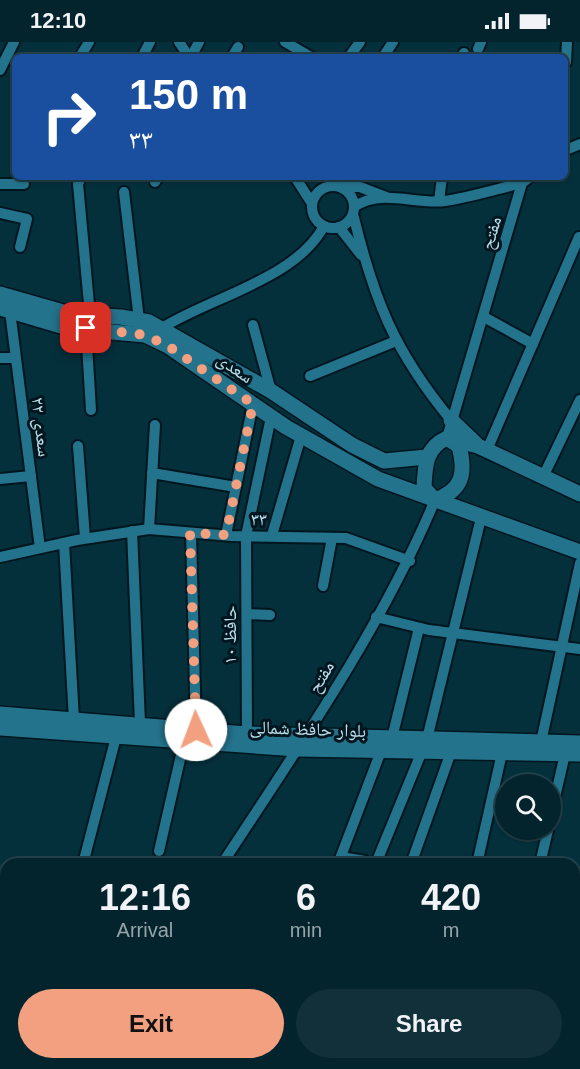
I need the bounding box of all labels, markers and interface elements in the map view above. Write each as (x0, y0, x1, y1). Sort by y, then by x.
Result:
text: 12:10 (30, 8, 86, 33)
text: 150 m (129, 71, 248, 118)
icon: right (30, 78, 108, 156)
text: ۳۳ (129, 125, 153, 155)
street label: مفتح (477, 214, 507, 252)
pin (60, 302, 111, 353)
icon: arrive (69, 311, 102, 344)
street label: سعدی (213, 349, 257, 388)
street label: سعدی ۲۲ (26, 396, 55, 458)
street label: ۳۳ (251, 509, 267, 529)
street label: حافظ ۱۰ (220, 606, 240, 664)
street label: مفتح (304, 657, 340, 698)
position arrow (164, 698, 228, 762)
street label: بلوار حافظ شمالی (249, 717, 367, 742)
map controls (495, 774, 561, 840)
button: search (495, 774, 561, 840)
text: 12:16 (99, 877, 191, 918)
text: 6 (296, 877, 316, 918)
text: 420 (421, 877, 481, 918)
text: Arrival (117, 919, 173, 941)
text: min (290, 919, 322, 941)
text: m (443, 919, 459, 941)
button: Exit (18, 989, 284, 1058)
button: Share (296, 989, 562, 1058)

